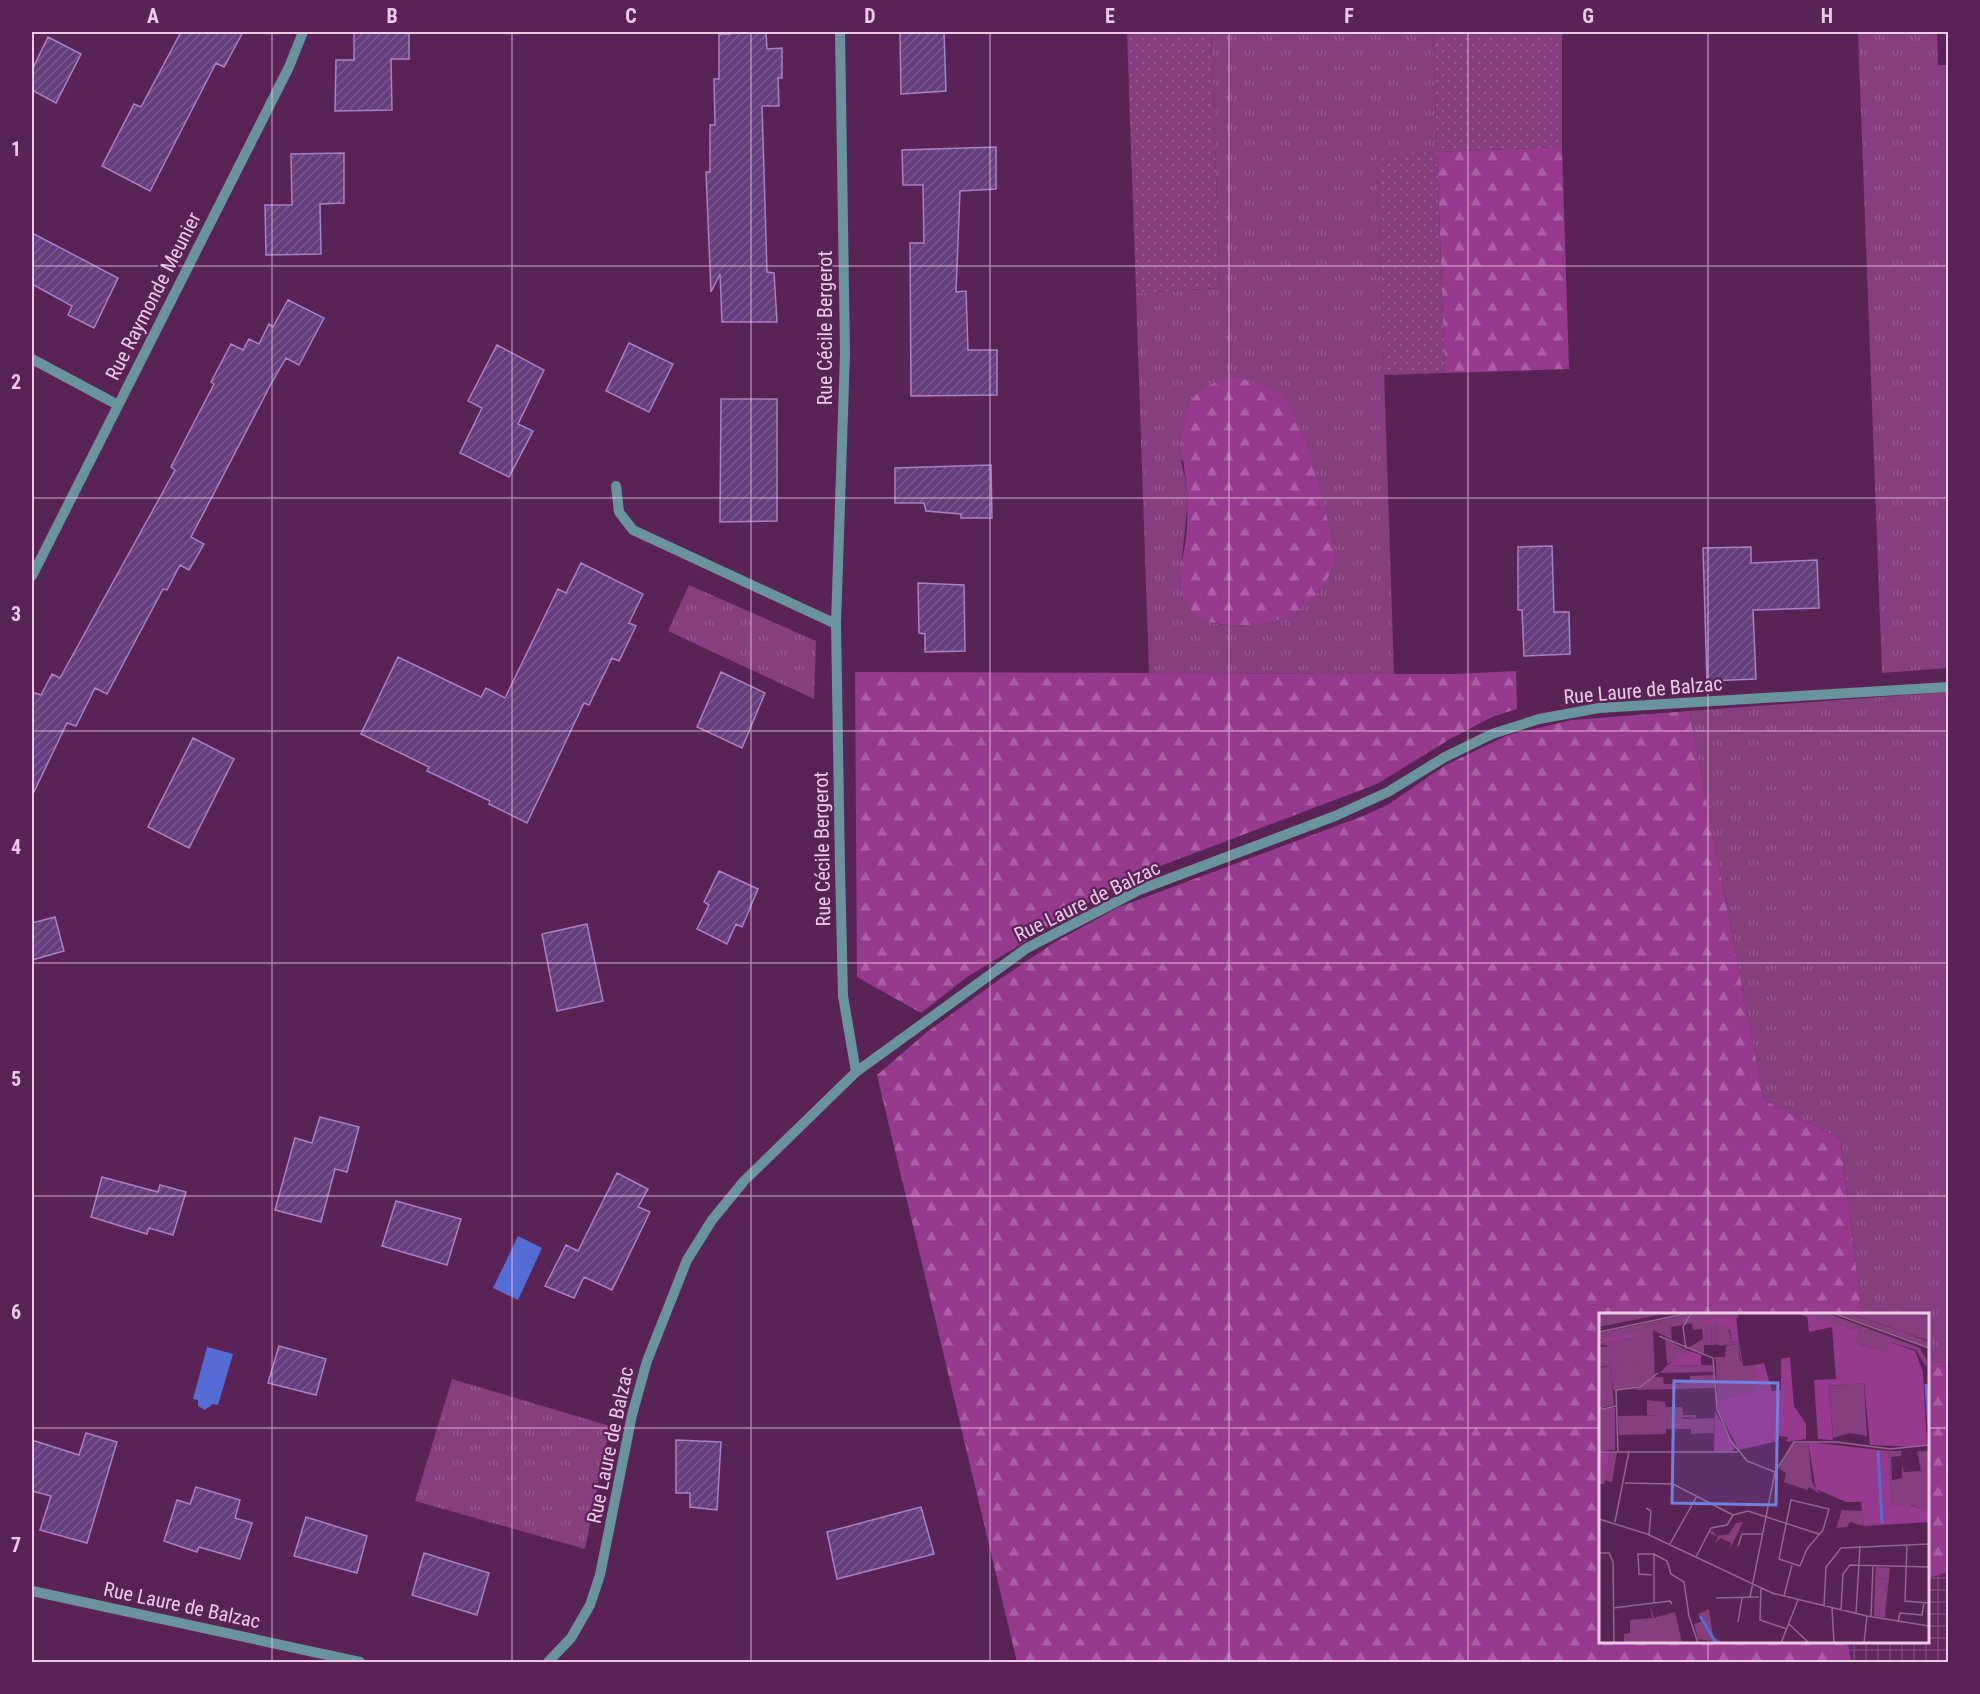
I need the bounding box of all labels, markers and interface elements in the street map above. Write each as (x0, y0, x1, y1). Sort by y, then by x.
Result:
text: A (147, 4, 159, 28)
text: B (386, 4, 398, 28)
text: C (625, 4, 637, 28)
text: D (864, 4, 876, 28)
text: E (1105, 4, 1115, 28)
text: F (1344, 4, 1354, 28)
text: G (1582, 4, 1594, 28)
text: H (1821, 4, 1833, 28)
text: 1 (11, 137, 21, 161)
street label: Rue Raymonde Meunier (100, 208, 206, 384)
street label: Rue Cécile Bergerot (813, 251, 837, 405)
text: 2 (11, 370, 21, 394)
text: 3 (11, 602, 21, 626)
street label: Rue Laure de Balzac (1563, 671, 1723, 709)
street label: Rue Cécile Bergerot (809, 771, 835, 927)
text: 4 (11, 835, 21, 859)
street label: Rue Laure de Balzac (1010, 855, 1164, 947)
text: 5 (11, 1067, 21, 1091)
text: 6 (11, 1300, 21, 1324)
inset map (1599, 1313, 1929, 1643)
street label: Rue Laure de Balzac (582, 1365, 638, 1525)
text: 7 (11, 1533, 21, 1557)
street label: Rue Laure de Balzac (102, 1577, 262, 1633)

